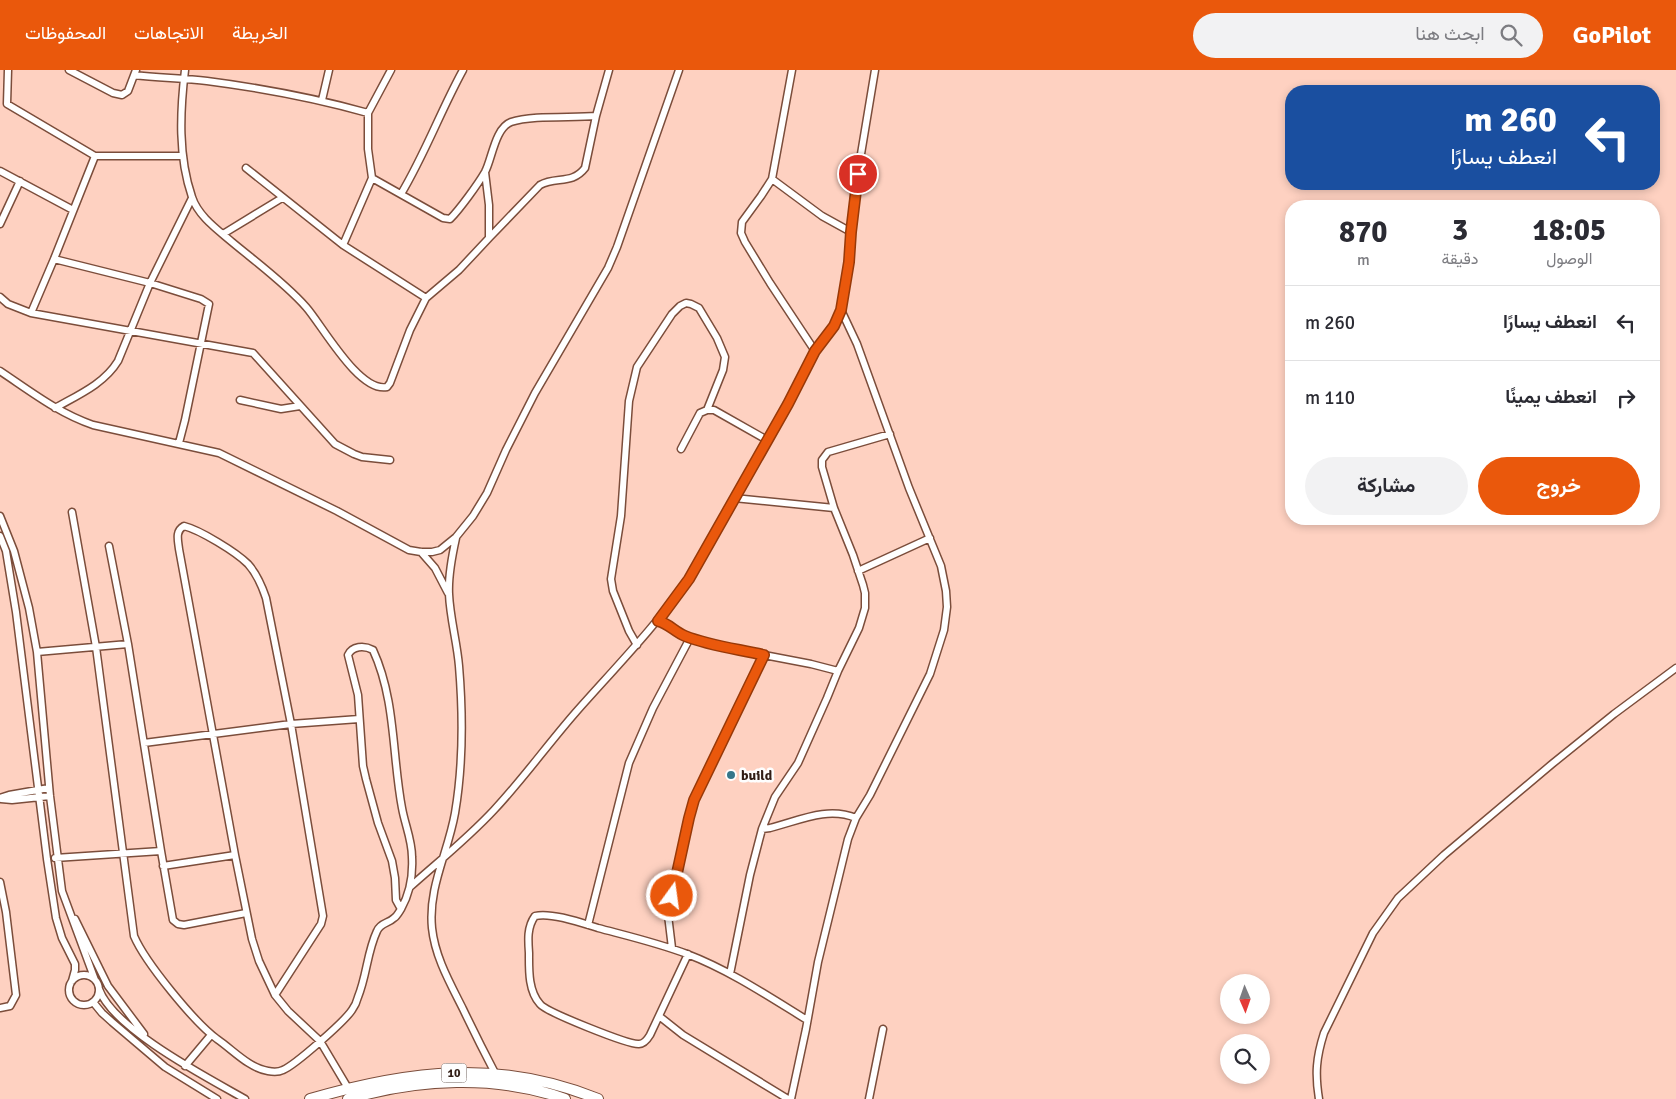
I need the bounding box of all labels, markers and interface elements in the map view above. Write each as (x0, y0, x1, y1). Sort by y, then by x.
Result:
search box (1193, 13, 1543, 58)
text: GoPilot (1573, 20, 1651, 50)
icon: search (1497, 21, 1525, 49)
text: المحفوظات (25, 22, 106, 44)
text: الاتجاهات (134, 22, 204, 44)
text: الخريطة (232, 22, 288, 44)
text: ابحث هنا (1415, 22, 1485, 46)
text: 260 m (1464, 98, 1557, 141)
icon: left (1575, 105, 1640, 170)
text: انعطف يسارًا (1451, 143, 1557, 170)
pin (837, 153, 879, 195)
icon: arrive (844, 160, 872, 188)
text: 3 (1452, 212, 1468, 249)
text: 18:05 (1532, 212, 1606, 249)
text: 870 (1339, 214, 1388, 251)
text: دقيقة (1441, 249, 1479, 269)
text: الوصول (1546, 249, 1592, 269)
text: m (1357, 250, 1370, 270)
icon: left (1612, 309, 1640, 337)
text: انعطف يسارًا (1503, 310, 1597, 334)
text: 260 m (1305, 311, 1355, 335)
icon: right (1612, 384, 1640, 412)
text: انعطف يمينًا (1505, 385, 1597, 409)
text: 110 m (1305, 386, 1355, 410)
button: مشاركة (1305, 457, 1468, 515)
button: خروج (1478, 457, 1640, 515)
place label: build (741, 767, 773, 784)
marker: build (725, 769, 737, 781)
position arrow (645, 869, 697, 921)
north arrow (1220, 974, 1270, 1024)
map controls (1220, 974, 1270, 1084)
button: search (1220, 1034, 1270, 1084)
road number: 10 (442, 1064, 466, 1082)

